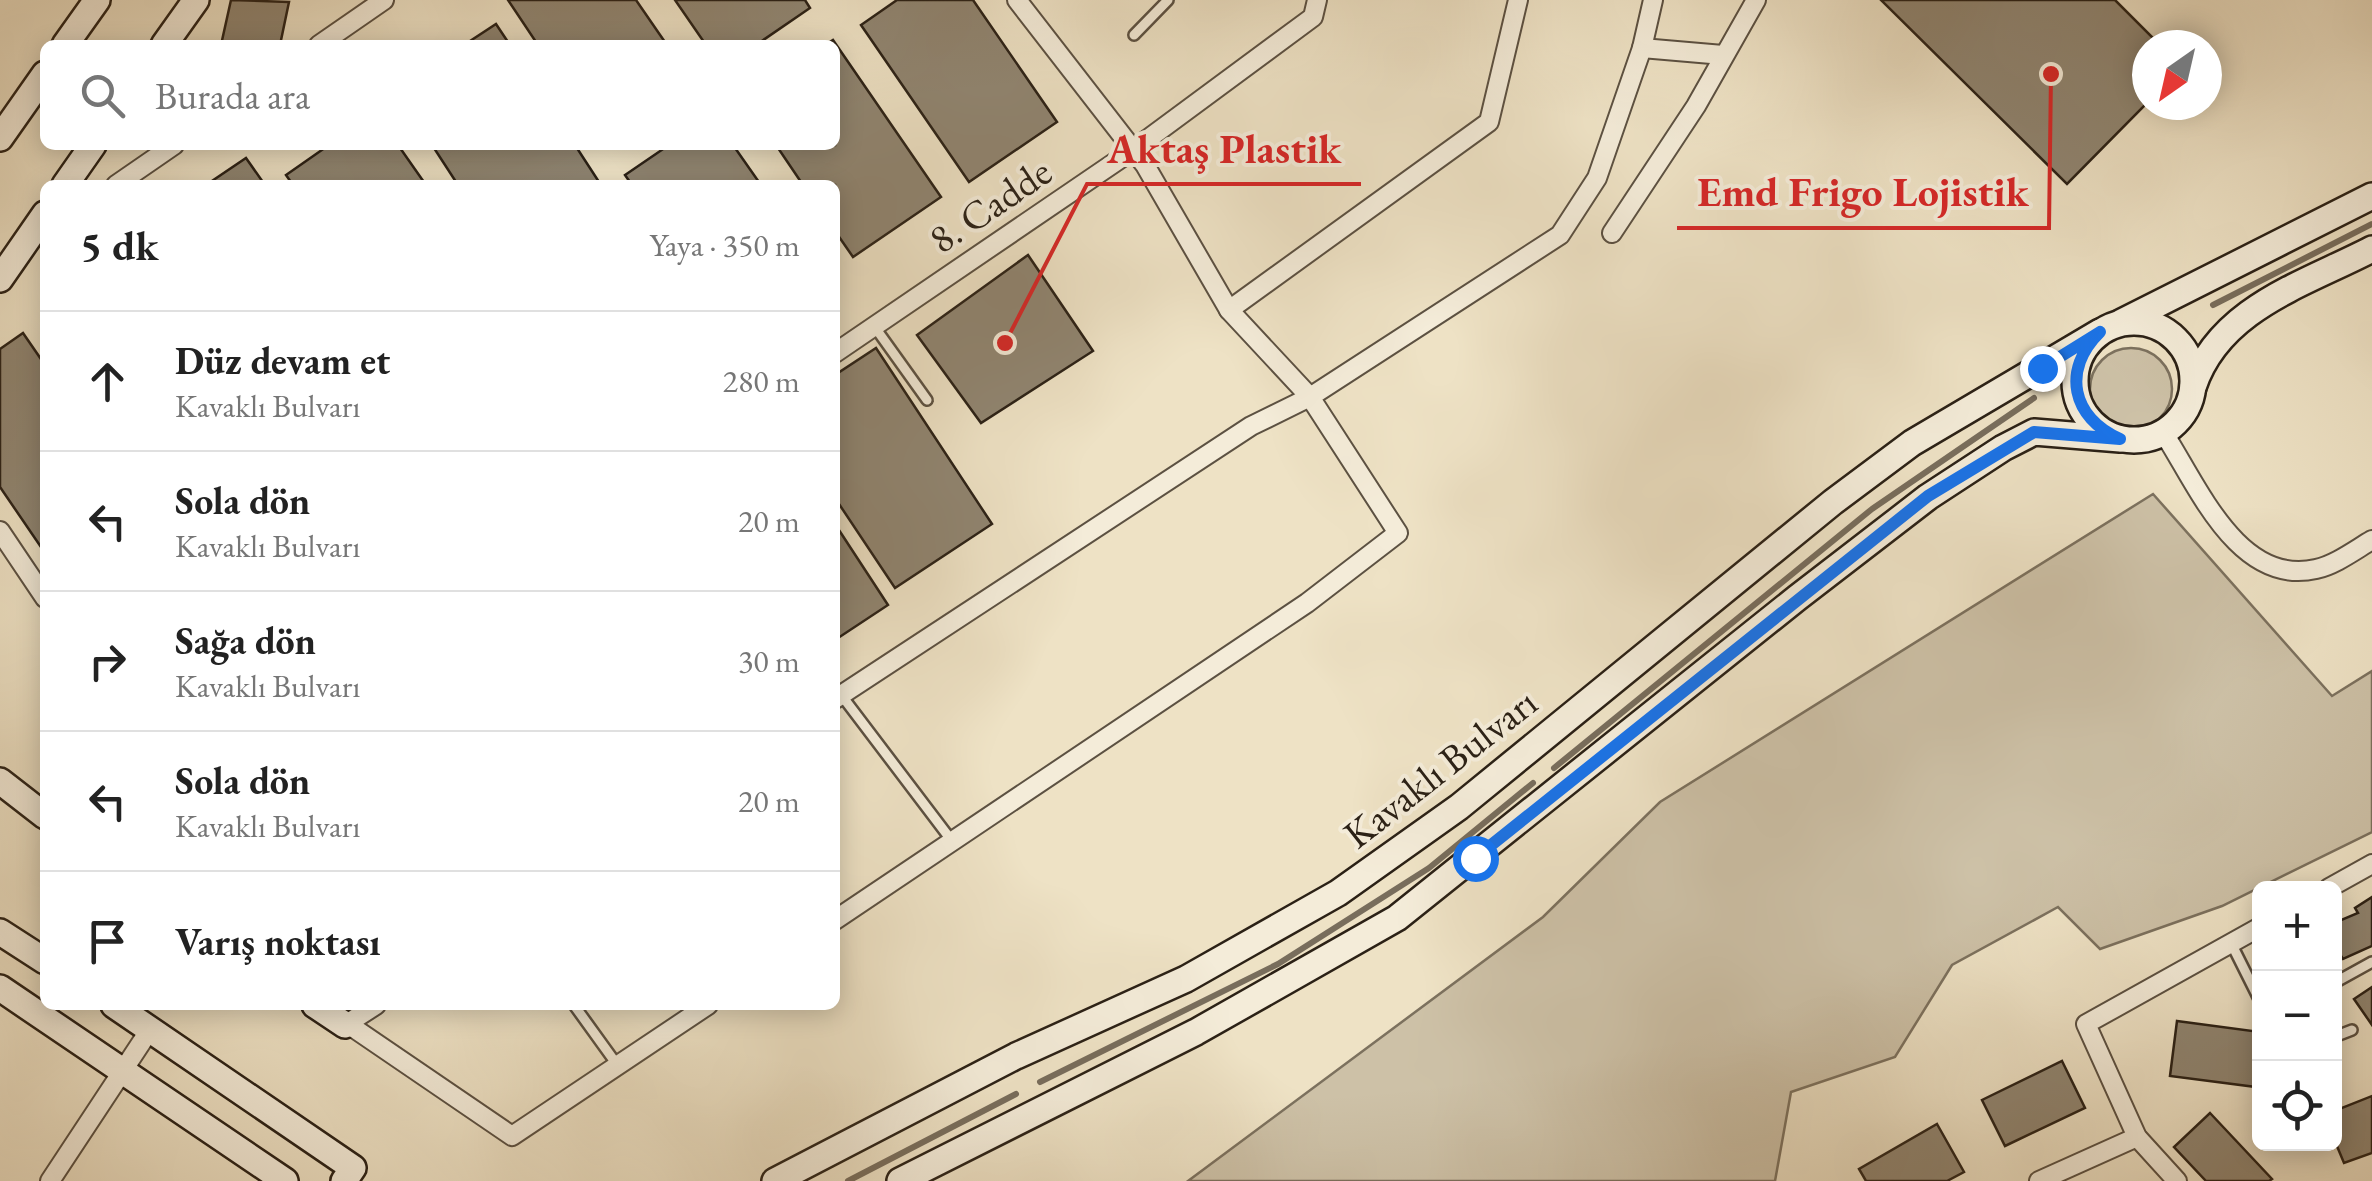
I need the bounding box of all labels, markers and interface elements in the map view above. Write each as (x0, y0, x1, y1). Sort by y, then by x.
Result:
north arrow (2132, 30, 2222, 120)
search box (40, 40, 840, 150)
icon: search (75, 68, 130, 123)
text: Burada ara (155, 71, 310, 120)
callout: Aktaş Plastik (1087, 112, 1361, 184)
text: Aktaş Plastik (1106, 121, 1342, 176)
street label: 8. Cadde (919, 145, 1061, 265)
callout: Emd Frigo Lojistik (1677, 156, 2049, 228)
text: Emd Frigo Lojistik (1697, 164, 2030, 219)
text: 5 dk (80, 218, 158, 273)
text: Yaya · 350 m (649, 224, 800, 266)
text: Düz devam et (175, 336, 390, 385)
route end (2020, 346, 2066, 392)
icon: ahead (80, 354, 135, 409)
text: 280 m (723, 360, 800, 402)
text: Kavaklı Bulvarı (175, 385, 360, 427)
text: Sola dön (175, 476, 310, 525)
icon: left (80, 494, 135, 549)
text: 20 m (738, 500, 800, 542)
text: Kavaklı Bulvarı (175, 525, 360, 567)
text: Sağa dön (175, 616, 316, 665)
icon: right (80, 634, 135, 689)
text: 30 m (738, 640, 800, 682)
text: Kavaklı Bulvarı (175, 665, 360, 707)
street label: Kavaklı Bulvarı (1333, 676, 1547, 860)
text: Sola dön (175, 756, 310, 805)
icon: left (80, 774, 135, 829)
text: 20 m (738, 780, 800, 822)
text: Kavaklı Bulvarı (175, 805, 360, 847)
route start (1453, 836, 1499, 882)
map controls (2252, 881, 2342, 1151)
button: + (2252, 881, 2342, 971)
icon: arrive (80, 914, 135, 969)
text: Varış noktası (175, 917, 381, 966)
button: − (2252, 971, 2342, 1061)
button: locate (2252, 1061, 2342, 1151)

